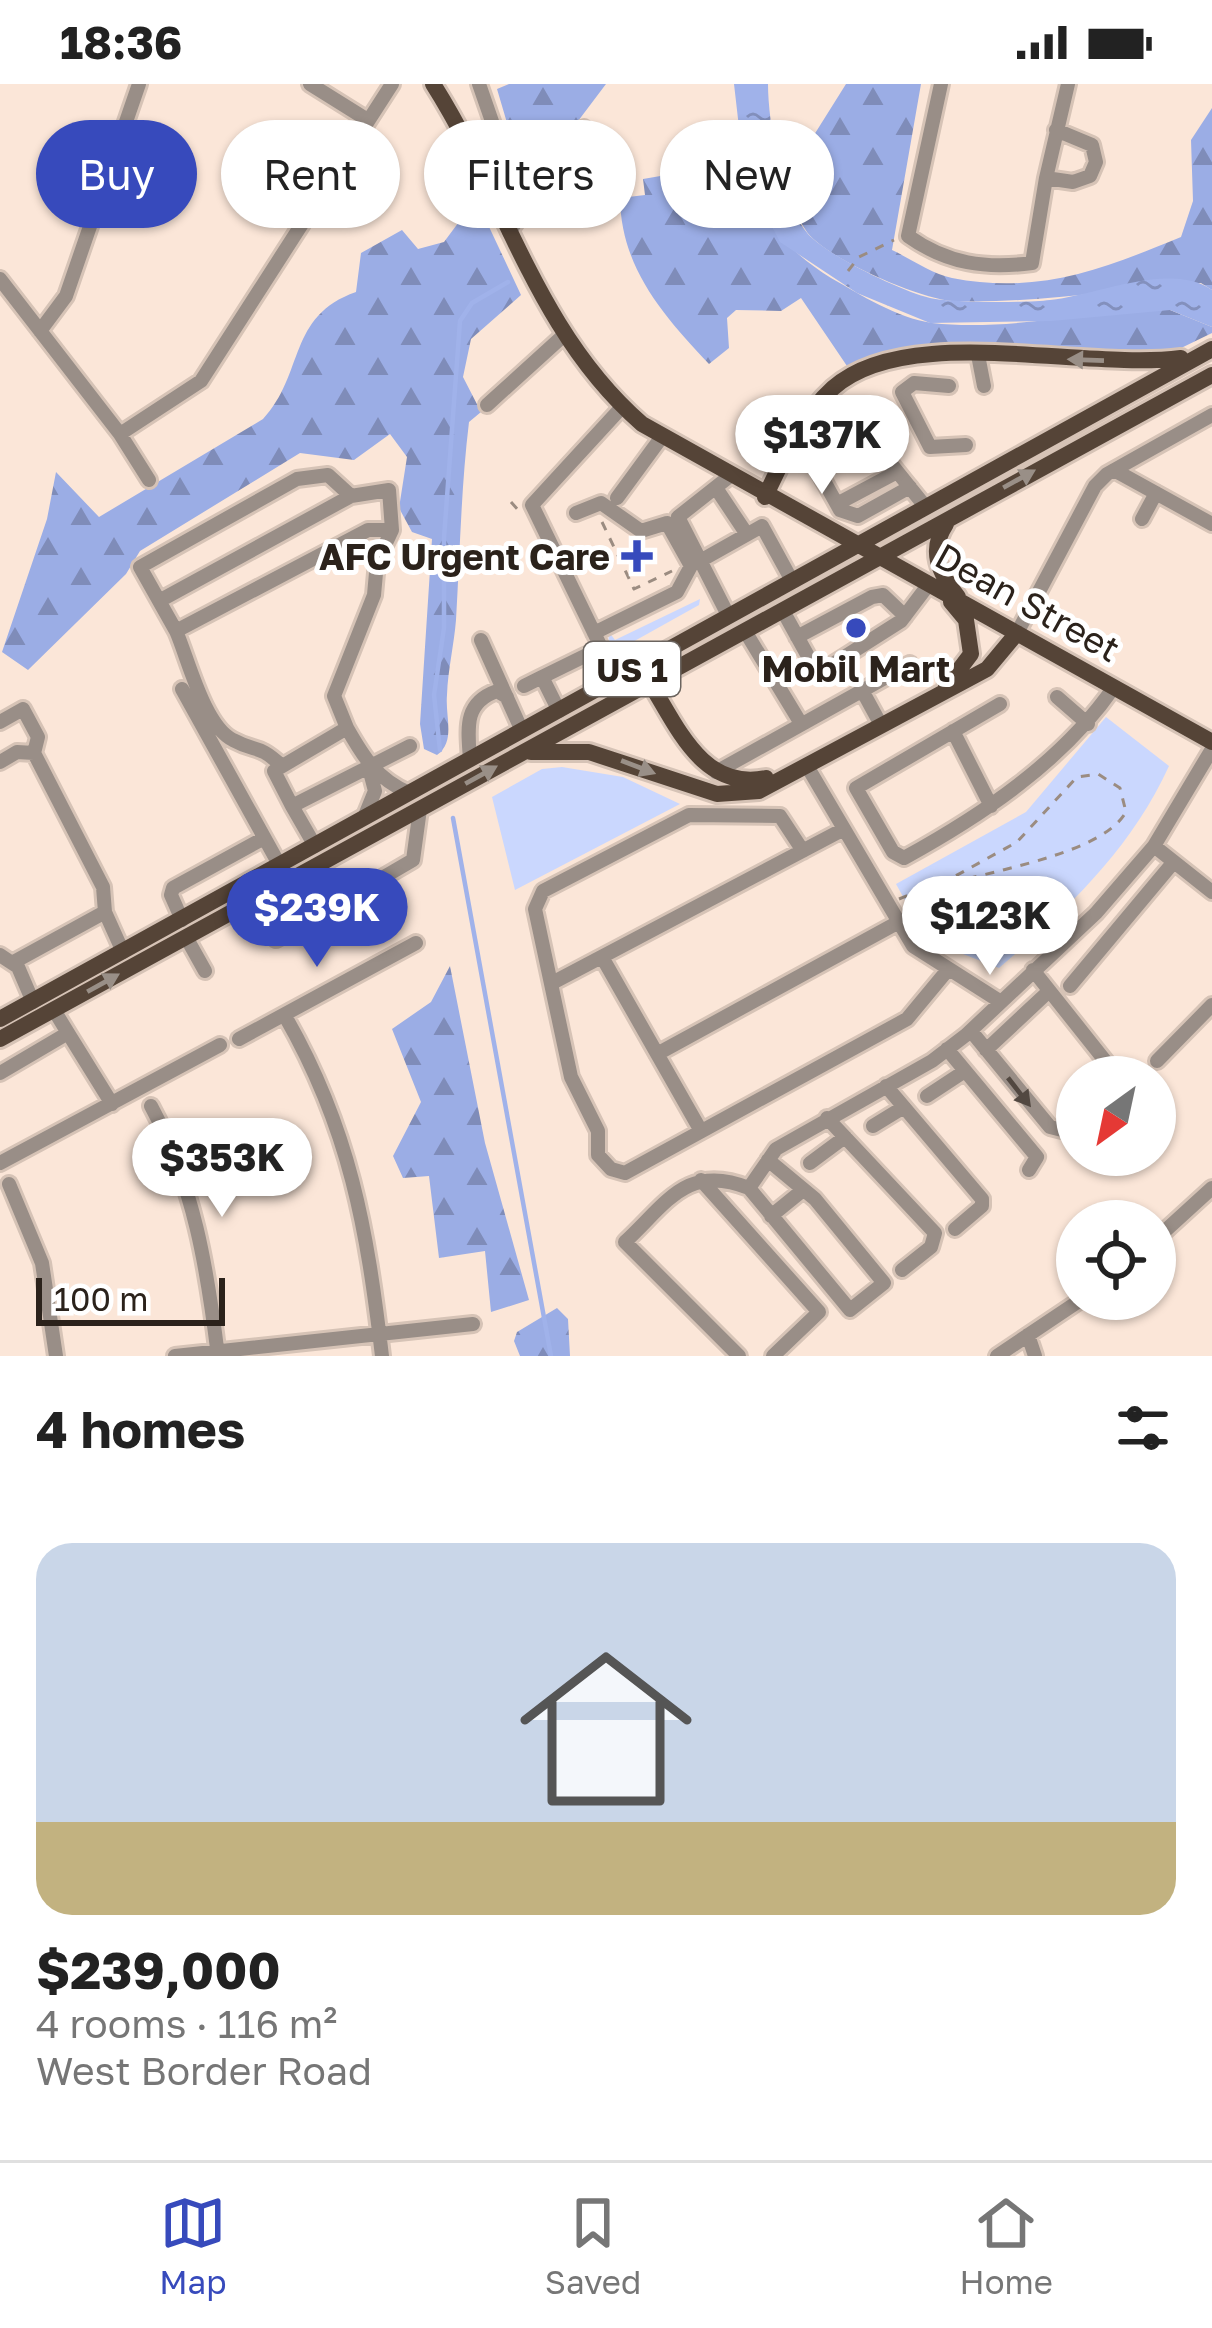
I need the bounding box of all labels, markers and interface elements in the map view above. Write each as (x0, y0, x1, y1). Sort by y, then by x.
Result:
text: 18:36 (60, 15, 182, 69)
chip: Buy (36, 120, 197, 228)
chip: Rent (221, 120, 400, 228)
chip: Filters (424, 120, 636, 228)
chip: New (660, 120, 834, 228)
one-way arrow (1067, 351, 1105, 370)
pin: $137K (738, 395, 906, 497)
text: $137K (762, 410, 882, 457)
one-way arrow (1002, 469, 1036, 490)
street label: Dean Street (928, 534, 1128, 670)
place label: AFC Urgent Care (319, 535, 610, 578)
marker: AFC Urgent Care (621, 540, 653, 572)
marker: Mobil Mart (843, 615, 869, 641)
road number: US 1 (584, 642, 680, 696)
place label: Mobil Mart (762, 647, 950, 690)
one-way arrow (621, 759, 657, 778)
one-way arrow (464, 765, 499, 786)
pin: $239K (233, 868, 401, 970)
pin: $123K (906, 876, 1074, 978)
text: $239K (254, 883, 380, 930)
text: $123K (929, 891, 1051, 938)
one-way arrow (85, 973, 120, 994)
north arrow (1056, 1056, 1176, 1176)
map controls (1056, 1056, 1176, 1320)
one-way arrow (1006, 1076, 1031, 1107)
pin: $353K (138, 1118, 306, 1220)
text: $353K (159, 1133, 285, 1180)
button: locate (1056, 1200, 1176, 1320)
scale bar (36, 1272, 225, 1325)
text: 100 m (54, 1279, 148, 1318)
icon: filters (1110, 1395, 1176, 1461)
text: 4 homes (36, 1398, 245, 1459)
icon: home (498, 1621, 714, 1837)
text: $239,000 (36, 1939, 281, 2000)
text: 4 rooms · 116 m² (36, 2000, 337, 2047)
text: West Border Road (36, 2047, 372, 2094)
tab: Map (159, 2190, 227, 2301)
tab: Saved (545, 2190, 641, 2301)
tab: Home (960, 2190, 1053, 2301)

